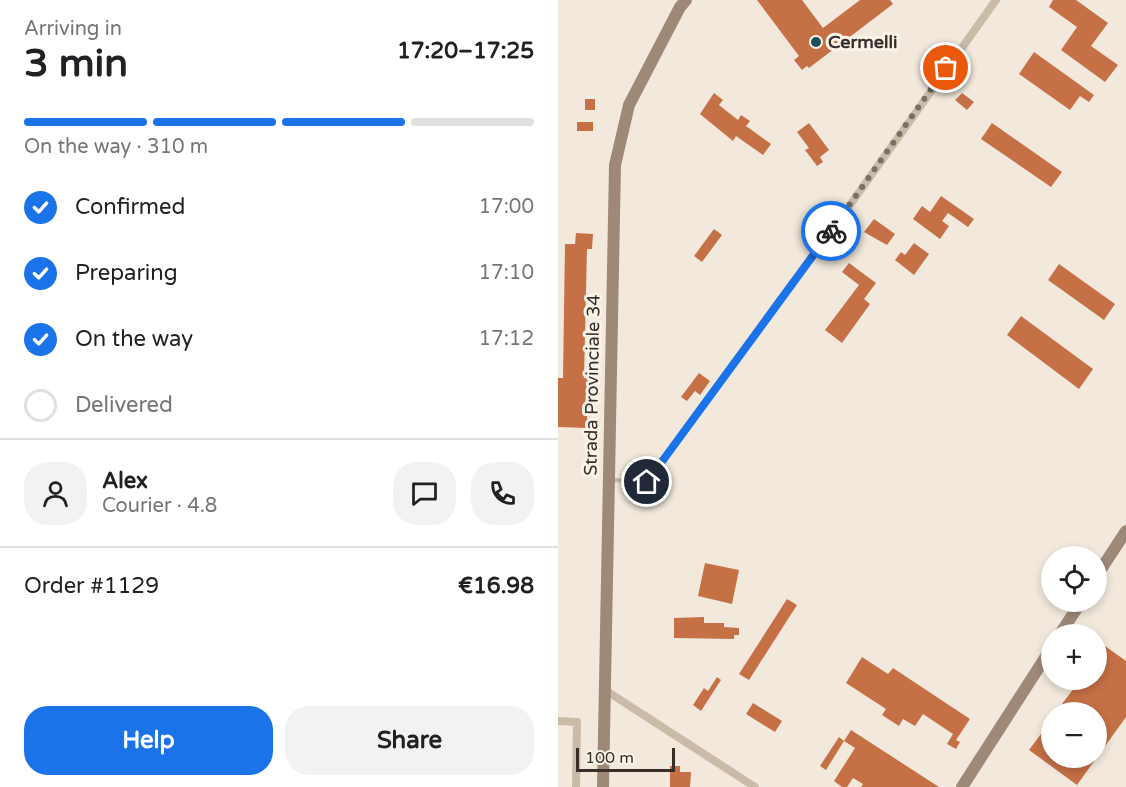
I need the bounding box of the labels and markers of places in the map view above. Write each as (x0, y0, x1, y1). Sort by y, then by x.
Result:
place label: Cermelli (828, 31, 897, 53)
marker: Cermelli (809, 35, 823, 49)
pin (920, 42, 971, 93)
pin (621, 456, 672, 507)

